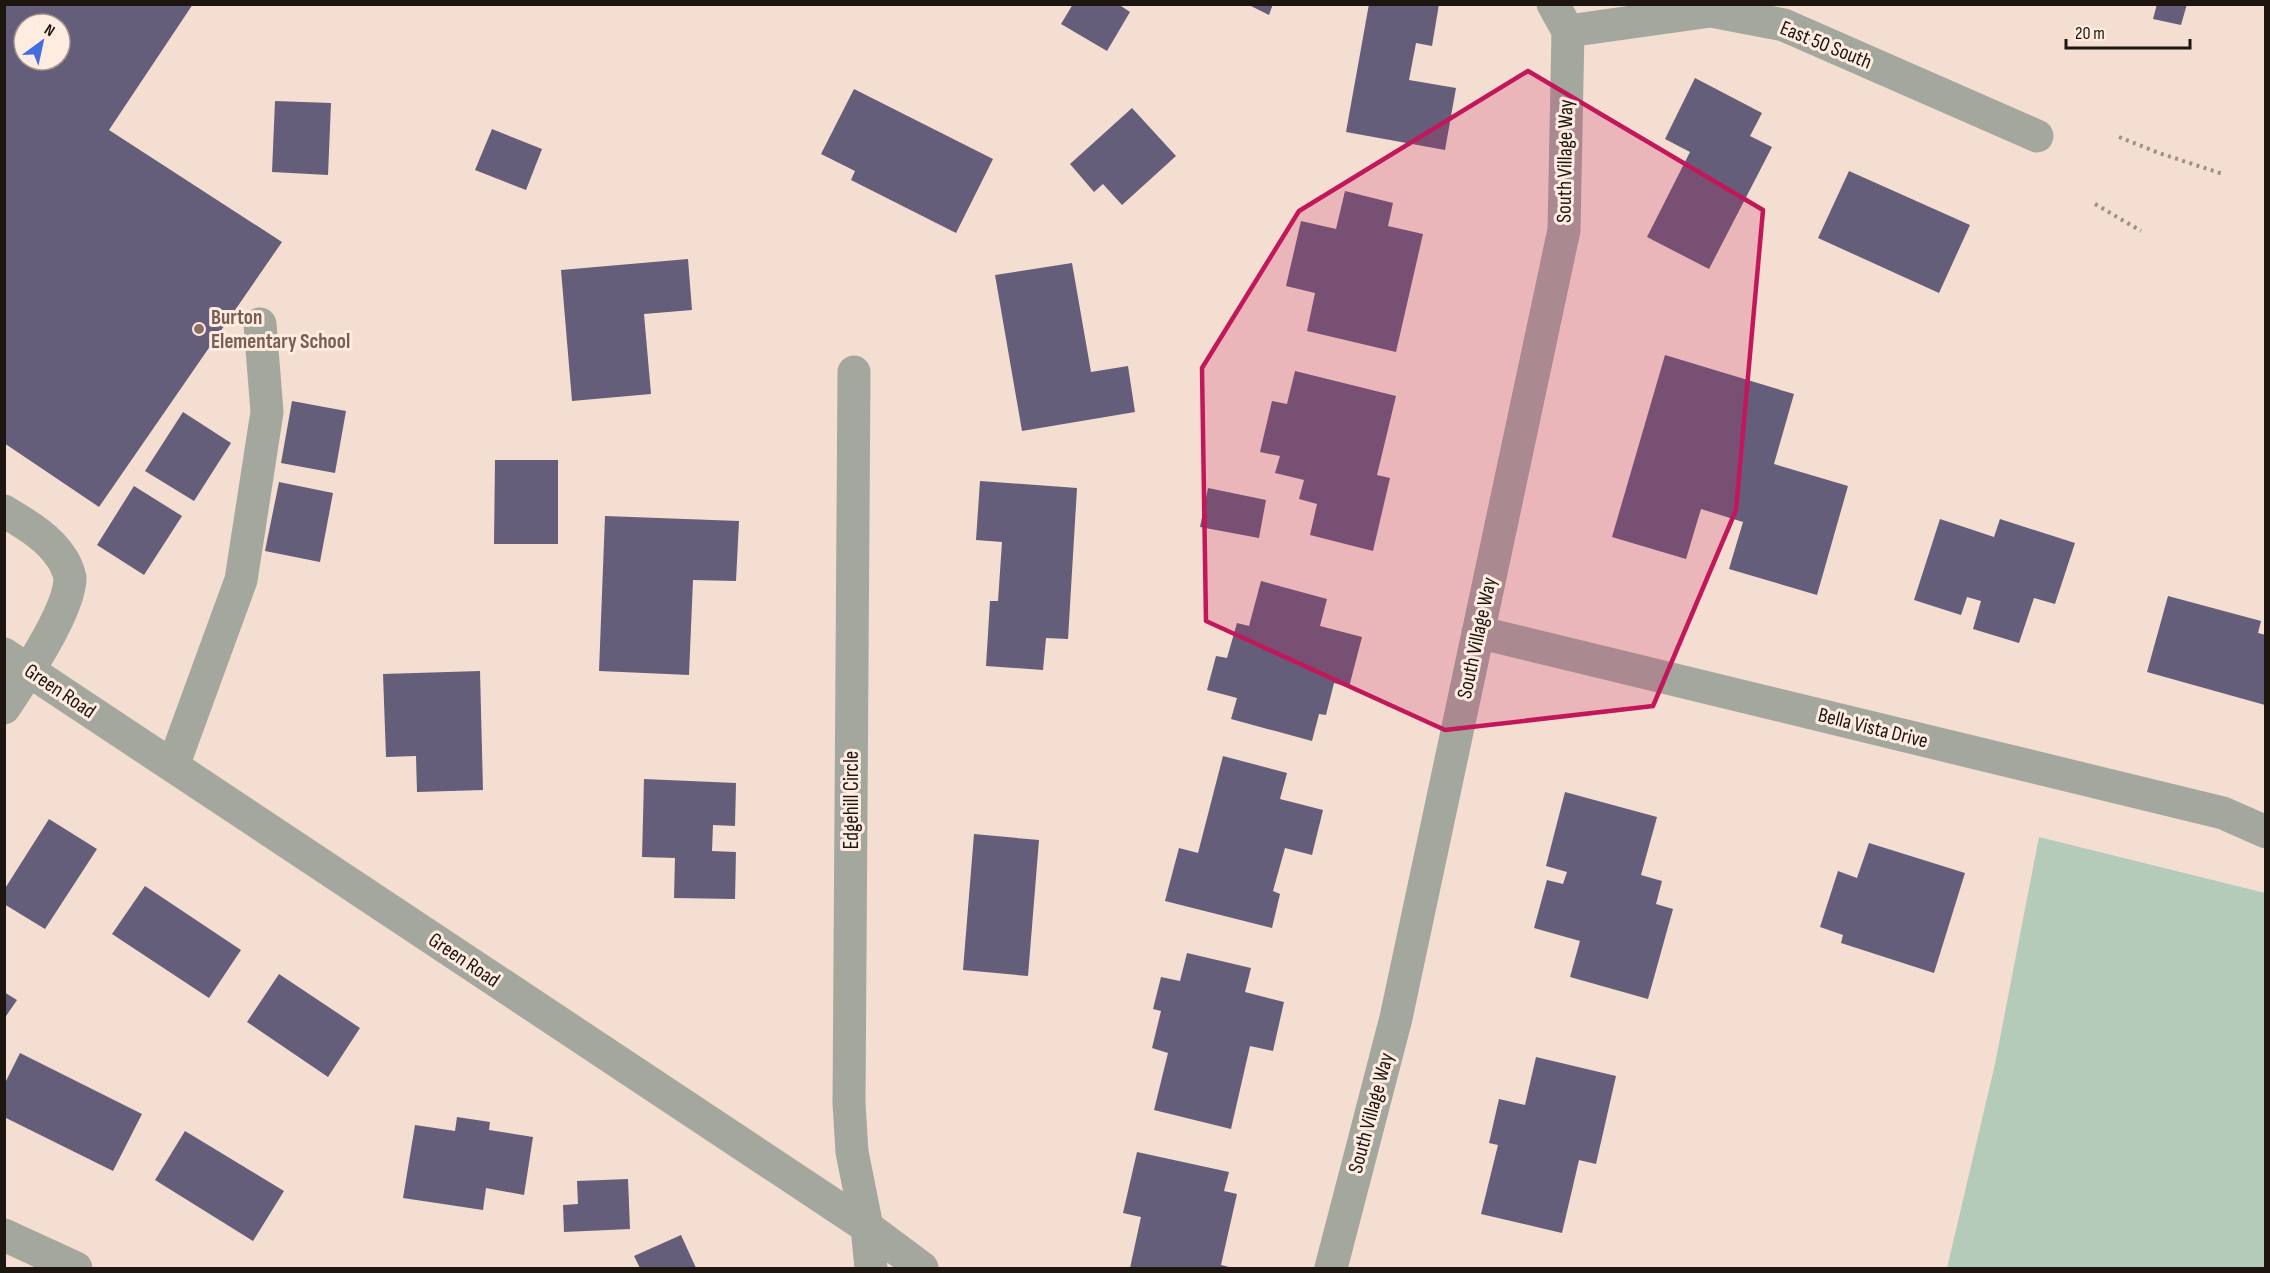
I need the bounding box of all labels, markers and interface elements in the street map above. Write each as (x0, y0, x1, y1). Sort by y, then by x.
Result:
north arrow (12, 12, 72, 72)
scale bar (2066, 12, 2190, 50)
street label: East 50 South (1776, 15, 1876, 75)
text: N (41, 20, 58, 41)
text: 20 m (2075, 23, 2105, 44)
street label: South Village Way (1551, 99, 1579, 223)
place label: Burton Elementary School (211, 305, 350, 354)
marker: Burton Elementary School (192, 322, 206, 336)
street label: South Village Way (1452, 575, 1502, 701)
street label: Green Road (20, 658, 100, 724)
street label: Bella Vista Drive (1815, 702, 1931, 754)
street label: Edgehill Circle (839, 751, 864, 849)
street label: Green Road (424, 927, 504, 993)
street label: South Village Way (1343, 1050, 1399, 1176)

